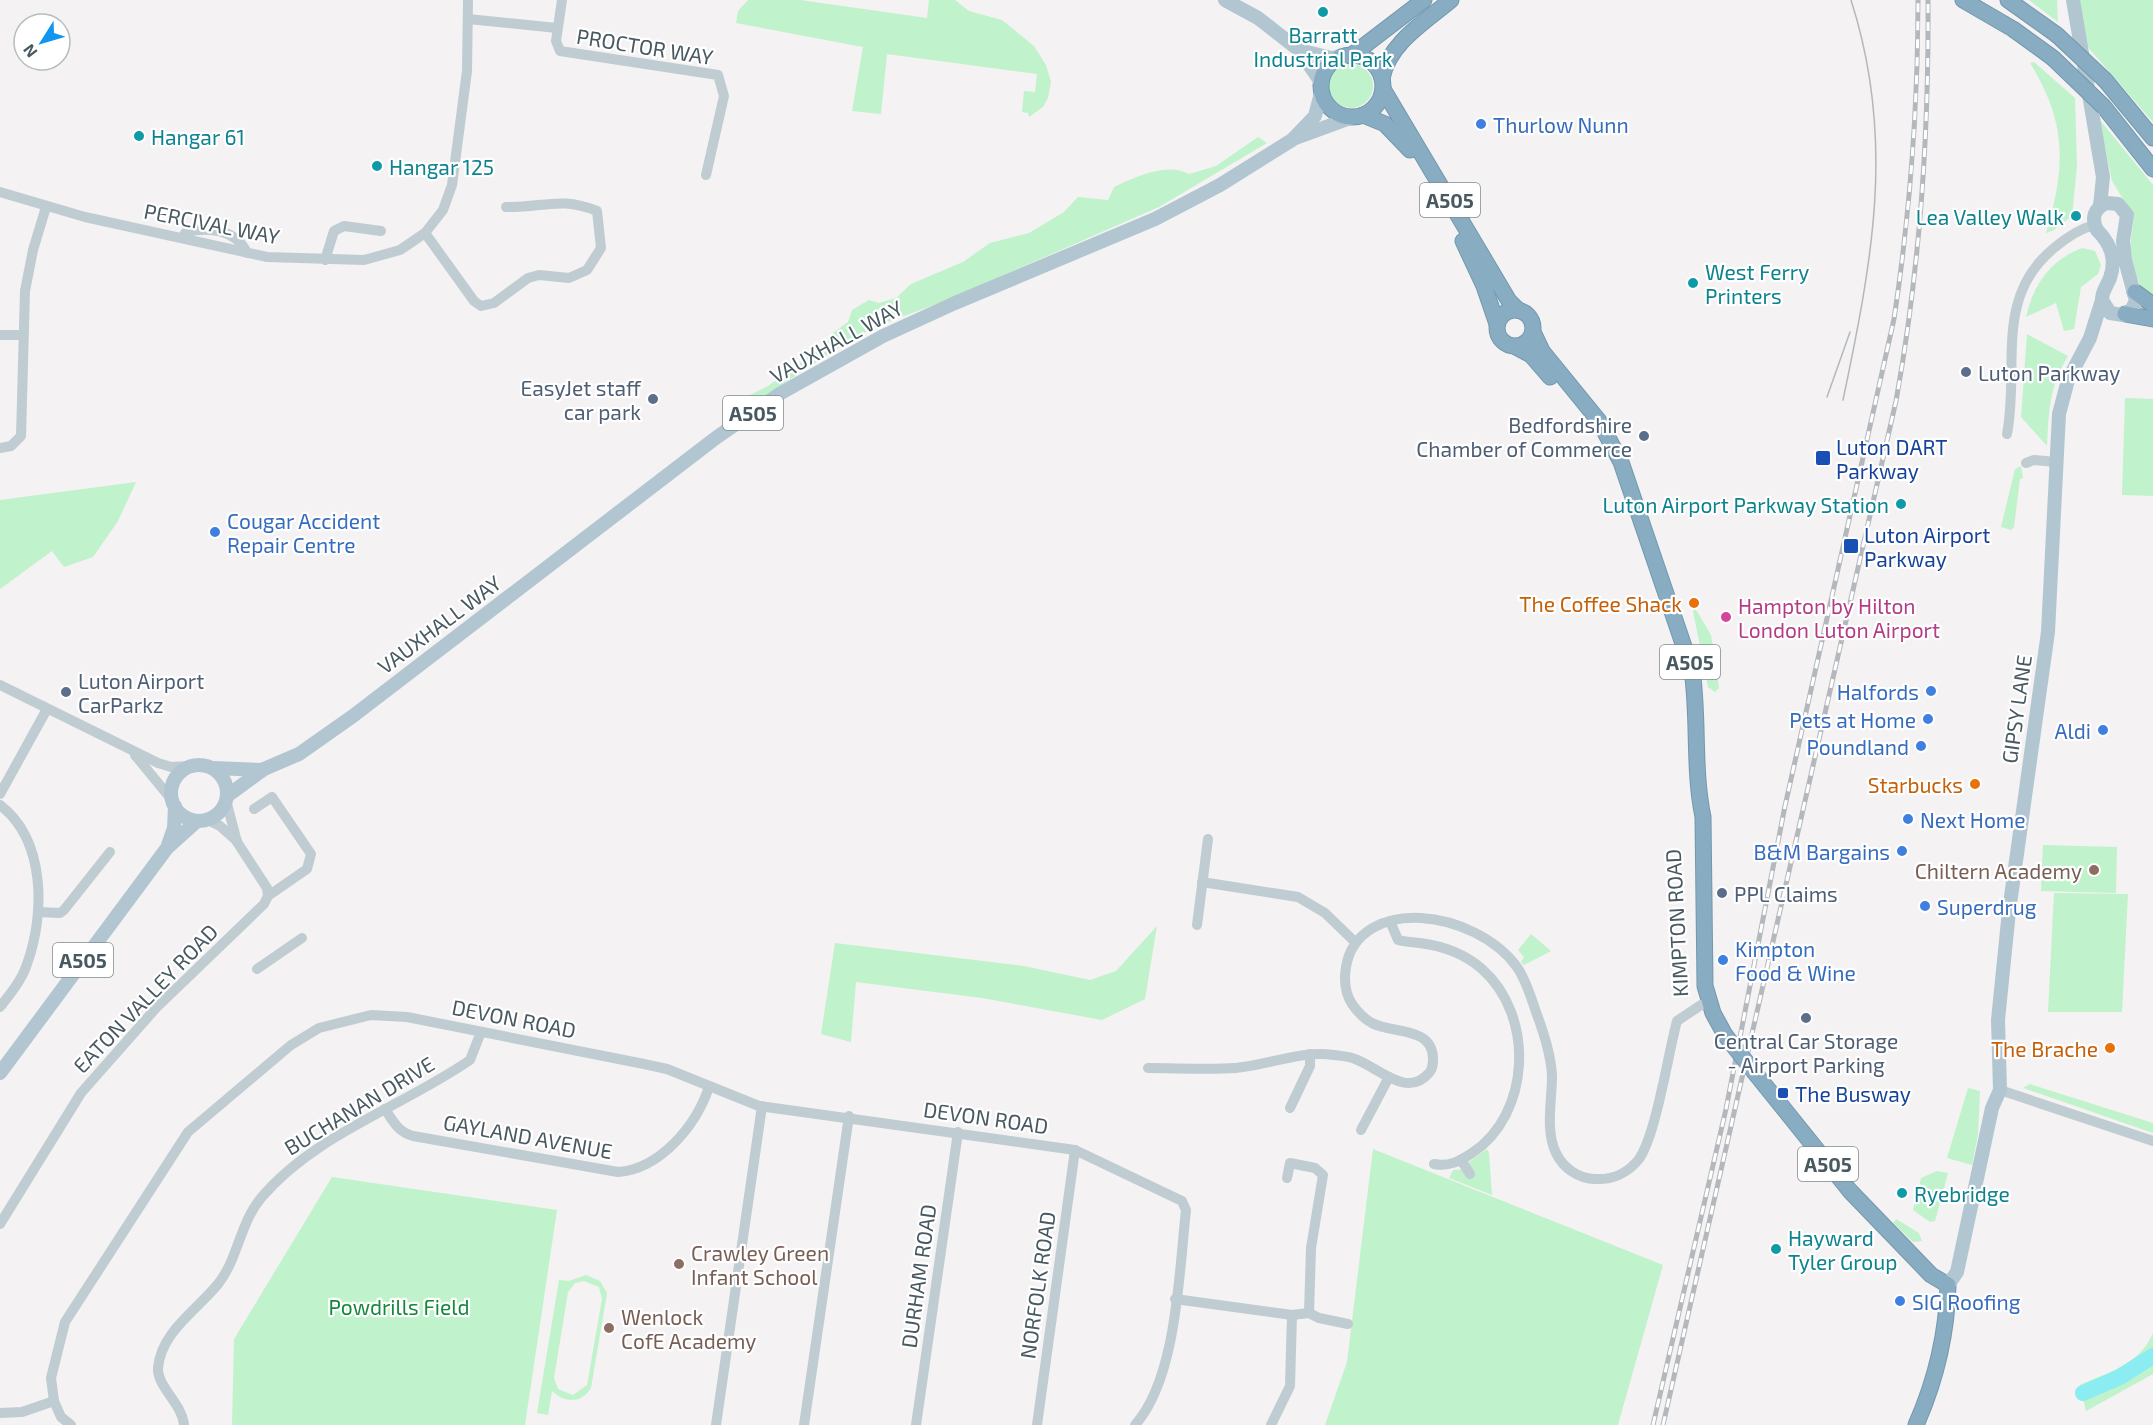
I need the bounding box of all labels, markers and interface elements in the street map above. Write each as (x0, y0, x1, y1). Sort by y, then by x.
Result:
marker: Barratt Industrial Park (1316, 5, 1330, 19)
north arrow (12, 12, 72, 72)
place label: Barratt Industrial Park (1254, 22, 1393, 71)
street label: PROCTOR WAY (575, 23, 715, 69)
text: N (19, 41, 41, 62)
place label: Thurlow Nunn (1493, 112, 1629, 137)
marker: Thurlow Nunn (1474, 117, 1488, 131)
place label: Hangar 61 (151, 124, 245, 149)
marker: Hangar 61 (132, 129, 146, 143)
place label: Hangar 125 (389, 154, 494, 179)
marker: Hangar 125 (370, 159, 384, 173)
road number: A505 (1420, 183, 1480, 217)
street label: PERCIVAL WAY (142, 198, 282, 248)
place label: Lea Valley Walk (1916, 204, 2064, 229)
marker: Lea Valley Walk (2069, 209, 2083, 223)
place label: West Ferry Printers (1705, 259, 1809, 308)
marker: West Ferry Printers (1686, 276, 1700, 290)
street label: VAUXHALL WAY (765, 294, 907, 388)
place label: Luton Parkway (1978, 360, 2120, 385)
marker: Luton Parkway (1959, 365, 1973, 379)
place label: EasyJet staff car park (521, 375, 642, 424)
marker: EasyJet staff car park (646, 392, 660, 406)
road number: A505 (723, 396, 783, 430)
place label: Bedfordshire Chamber of Commerce (1416, 412, 1632, 461)
marker: Bedfordshire Chamber of Commerce (1637, 429, 1651, 443)
place label: Luton DART Parkway (1836, 434, 1947, 483)
marker: Luton DART Parkway (1814, 449, 1832, 467)
place label: Luton Airport Parkway Station (1602, 492, 1889, 517)
marker: Luton Airport Parkway Station (1894, 497, 1908, 511)
place label: Cougar Accident Repair Centre (227, 508, 380, 557)
place label: Luton Airport Parkway (1864, 522, 1990, 571)
marker: Cougar Accident Repair Centre (208, 525, 222, 539)
marker: Luton Airport Parkway (1842, 537, 1860, 555)
street label: VAUXHALL WAY (372, 570, 506, 678)
place label: The Coffee Shack (1519, 591, 1682, 616)
place label: Hampton by Hilton London Luton Airport (1738, 593, 1940, 642)
marker: The Coffee Shack (1687, 596, 1701, 610)
marker: Hampton by Hilton London Luton Airport (1719, 610, 1733, 624)
road number: A505 (1660, 645, 1720, 679)
street label: GIPSY LANE (1996, 653, 2036, 765)
place label: Luton Airport CarParkz (78, 668, 204, 717)
place label: Halfords (1837, 679, 1919, 704)
marker: Halfords (1924, 684, 1938, 698)
marker: Luton Airport CarParkz (59, 685, 73, 699)
place label: Pets at Home (1789, 707, 1916, 732)
marker: Pets at Home (1921, 712, 1935, 726)
place label: Aldi (2054, 718, 2091, 743)
marker: Aldi (2096, 723, 2110, 737)
place label: Poundland (1807, 734, 1909, 759)
marker: Poundland (1914, 739, 1928, 753)
place label: Starbucks (1868, 772, 1963, 797)
marker: Starbucks (1968, 777, 1982, 791)
place label: Next Home (1920, 807, 2025, 832)
marker: Next Home (1901, 812, 1915, 826)
place label: B&M Bargains (1754, 839, 1890, 864)
marker: B&M Bargains (1895, 844, 1909, 858)
street label: KIMPTON ROAD (1660, 848, 1692, 998)
place label: Chiltern Academy (1915, 858, 2082, 883)
marker: Chiltern Academy (2087, 863, 2101, 877)
place label: PPL Claims (1734, 881, 1838, 906)
marker: PPL Claims (1715, 886, 1729, 900)
place label: Superdrug (1937, 894, 2037, 919)
marker: Superdrug (1918, 899, 1932, 913)
street label: EATON VALLEY ROAD (68, 918, 222, 1078)
place label: Kimpton Food & Wine (1735, 936, 1856, 985)
road number: A505 (53, 943, 113, 977)
marker: Kimpton Food & Wine (1716, 953, 1730, 967)
street label: DEVON ROAD (450, 994, 578, 1042)
marker: Central Car Storage - Airport Parking (1799, 1011, 1813, 1025)
place label: Central Car Storage - Airport Parking (1714, 1028, 1898, 1077)
place label: The Brache (1991, 1036, 2098, 1061)
marker: The Brache (2103, 1041, 2117, 1055)
street label: BUCHANAN DRIVE (280, 1050, 438, 1160)
place label: The Busway (1795, 1081, 1911, 1106)
marker: The Busway (1776, 1086, 1790, 1100)
street label: DEVON ROAD (922, 1096, 1050, 1138)
street label: GAYLAND AVENUE (441, 1109, 615, 1163)
road number: A505 (1798, 1147, 1858, 1181)
place label: Ryebridge (1914, 1181, 2010, 1206)
marker: Ryebridge (1895, 1186, 1909, 1200)
street label: DURHAM ROAD (896, 1202, 940, 1350)
street label: NORFOLK ROAD (1014, 1210, 1060, 1360)
place label: Hayward Tyler Group (1788, 1225, 1897, 1274)
place label: Crawley Green Infant School (691, 1240, 829, 1289)
marker: Hayward Tyler Group (1769, 1242, 1783, 1256)
marker: Crawley Green Infant School (672, 1257, 686, 1271)
place label: SIG Roofing (1912, 1289, 2021, 1314)
park label: Powdrills Field (329, 1294, 469, 1319)
marker: SIG Roofing (1893, 1294, 1907, 1308)
place label: Wenlock CofE Academy (621, 1304, 756, 1353)
marker: Wenlock CofE Academy (602, 1321, 616, 1335)

